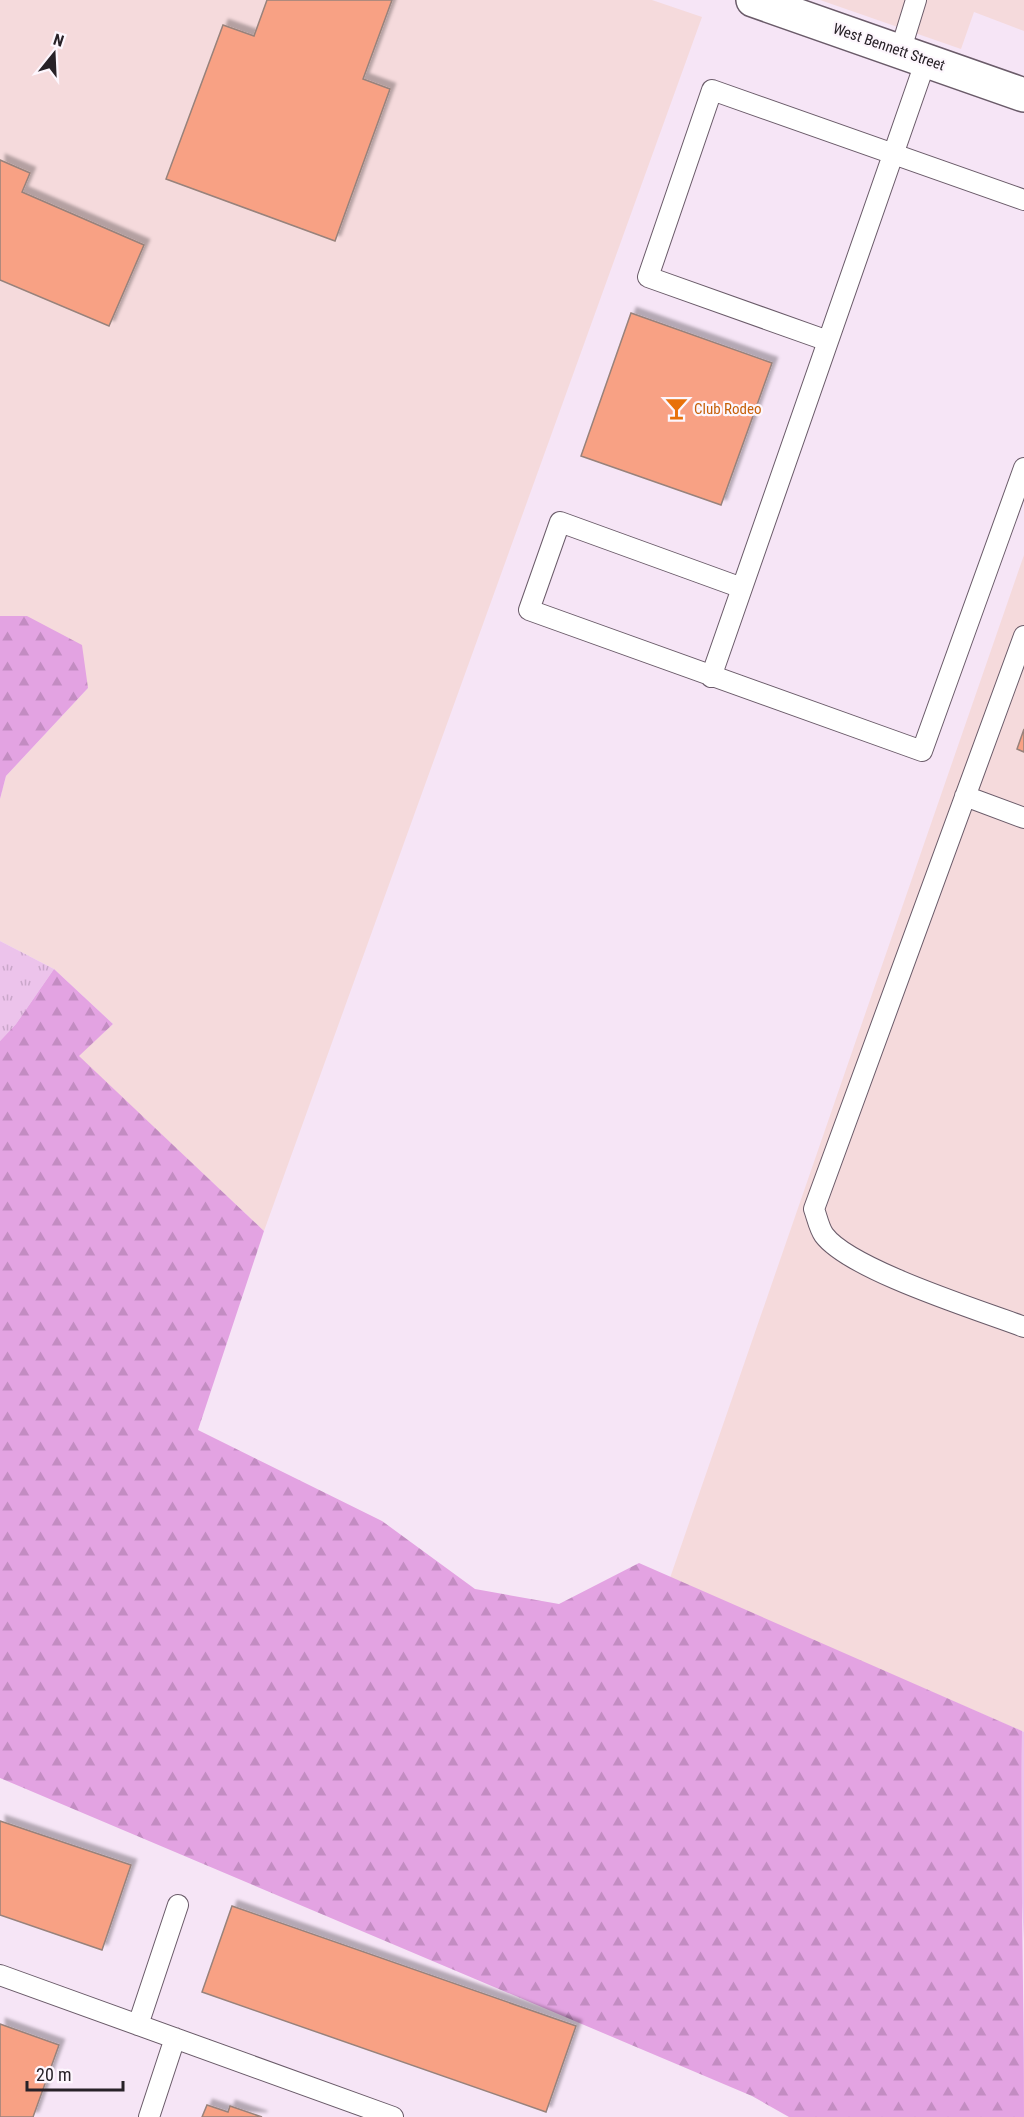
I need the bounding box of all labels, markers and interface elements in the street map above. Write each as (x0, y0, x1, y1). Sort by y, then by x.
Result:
street label: West Bennett Street (831, 19, 947, 75)
north arrow (24, 24, 84, 84)
text: N (51, 30, 66, 51)
bar icon: Club Rodeo (663, 396, 689, 422)
place label: Club Rodeo (694, 400, 762, 418)
scale bar (27, 2054, 123, 2092)
text: 20 m (36, 2064, 71, 2085)

